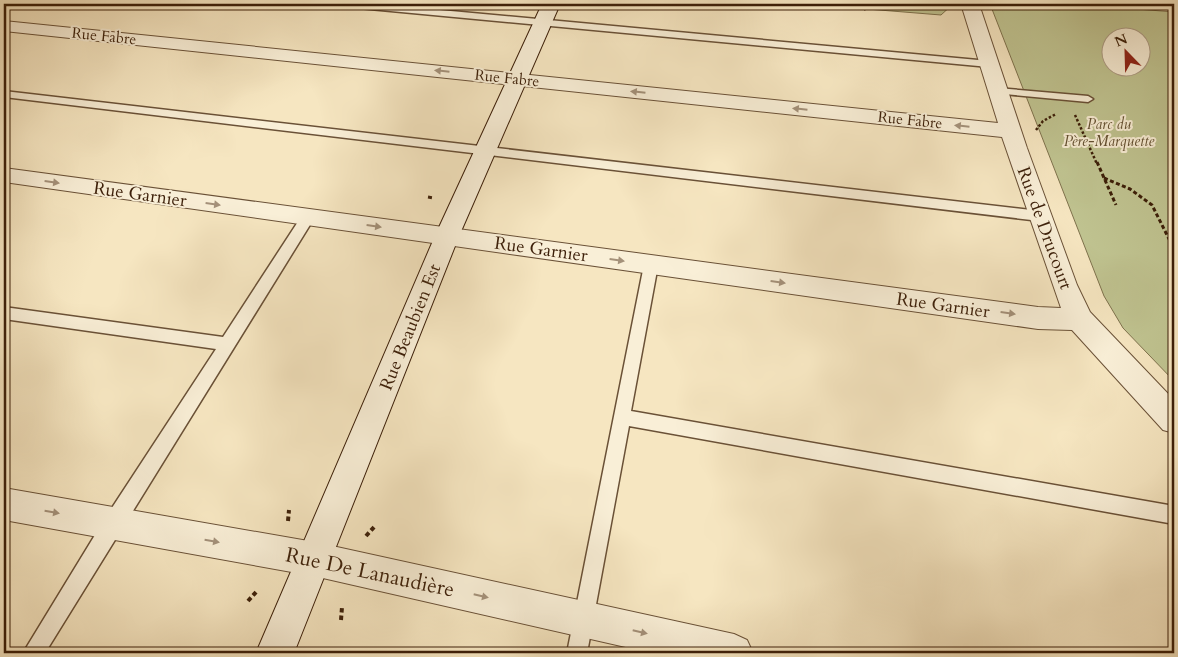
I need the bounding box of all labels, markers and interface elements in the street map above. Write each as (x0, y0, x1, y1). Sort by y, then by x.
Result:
street label: Rue Fabre (71, 23, 137, 49)
north arrow (1100, 28, 1150, 78)
text: N (1112, 29, 1130, 52)
street label: Rue Fabre (474, 65, 540, 91)
one-way arrow (434, 67, 450, 75)
one-way arrow (630, 87, 646, 95)
one-way arrow (792, 105, 808, 113)
street label: Rue Fabre (877, 107, 943, 133)
park label: Parc du Père-Marquette (1064, 114, 1155, 151)
one-way arrow (953, 122, 969, 130)
street label: Rue de Drucourt (1011, 163, 1078, 293)
street label: Rue Garnier (92, 176, 189, 213)
one-way arrow (44, 178, 60, 186)
one-way arrow (205, 200, 221, 208)
one-way arrow (366, 223, 382, 231)
street label: Rue Garnier (493, 231, 590, 268)
one-way arrow (609, 256, 625, 264)
street label: Rue Beaubien Est (374, 260, 447, 394)
one-way arrow (770, 278, 786, 286)
street label: Rue Garnier (895, 287, 992, 324)
one-way arrow (1000, 310, 1016, 318)
one-way arrow (44, 509, 60, 517)
one-way arrow (204, 537, 220, 545)
street label: Rue De Lanaudière (283, 540, 457, 605)
one-way arrow (474, 592, 489, 600)
one-way arrow (632, 628, 647, 636)

